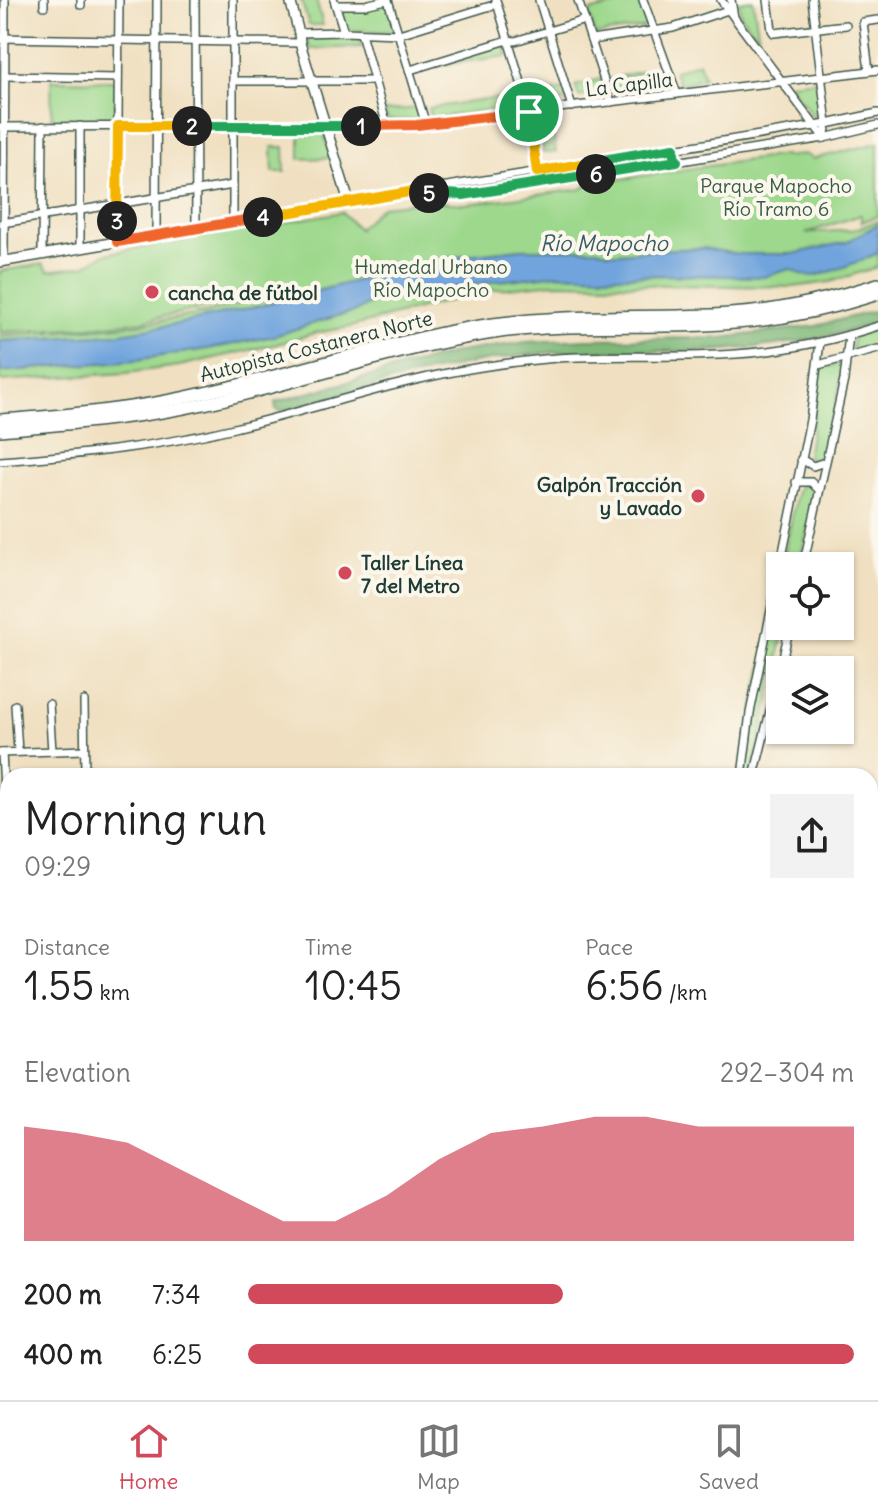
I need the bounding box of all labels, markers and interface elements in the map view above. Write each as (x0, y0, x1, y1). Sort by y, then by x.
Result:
street label: La Capilla (584, 66, 674, 102)
pin (495, 78, 563, 146)
icon: arrive (507, 90, 551, 134)
pin: 2 (172, 106, 212, 146)
pin: 1 (341, 106, 381, 146)
text: 2 (186, 112, 198, 140)
text: 1 (357, 112, 365, 140)
pin: 6 (576, 154, 616, 194)
text: 6 (590, 160, 602, 188)
pin: 5 (409, 173, 449, 213)
park label: Parque Mapocho Río Tramo 6 (700, 173, 852, 221)
text: 5 (423, 179, 435, 207)
pin: 4 (243, 197, 283, 237)
pin: 3 (97, 201, 137, 241)
text: 4 (257, 203, 269, 231)
text: 3 (111, 207, 123, 235)
water label: Río Mapocho (540, 229, 670, 257)
park label: Humedal Urbano Río Mapocho (354, 254, 508, 302)
place label: cancha de fútbol (168, 280, 318, 305)
marker: cancha de fútbol (143, 283, 161, 301)
street label: Autopista Costanera Norte (197, 305, 435, 387)
place label: Galpón Tracción y Lavado (537, 472, 682, 520)
marker: Galpón Tracción y Lavado (689, 487, 707, 505)
place label: Taller Línea 7 del Metro (361, 550, 464, 598)
map controls (766, 552, 854, 744)
button: locate (766, 552, 854, 640)
marker: Taller Línea 7 del Metro (336, 564, 354, 582)
button: layers (766, 656, 854, 744)
text: Morning run (24, 792, 267, 847)
button: share (770, 794, 854, 878)
text: 09:29 (24, 850, 91, 883)
text: Distance (24, 933, 110, 961)
text: Time (305, 933, 352, 961)
text: Pace (585, 933, 633, 961)
text: 1.55 (24, 961, 94, 1011)
text: 10:45 (305, 961, 402, 1011)
text: 6:56 (585, 961, 664, 1011)
text: km (94, 978, 130, 1006)
text: /km (664, 978, 707, 1006)
text: Elevation (24, 1056, 131, 1089)
text: 292–304 m (720, 1056, 854, 1089)
text: 200 m (24, 1278, 101, 1311)
text: 7:34 (152, 1278, 200, 1311)
text: 400 m (24, 1338, 102, 1371)
text: 6:25 (152, 1338, 202, 1371)
tab: Home (119, 1419, 178, 1495)
tab: Map (417, 1419, 461, 1495)
tab: Saved (699, 1419, 759, 1495)

